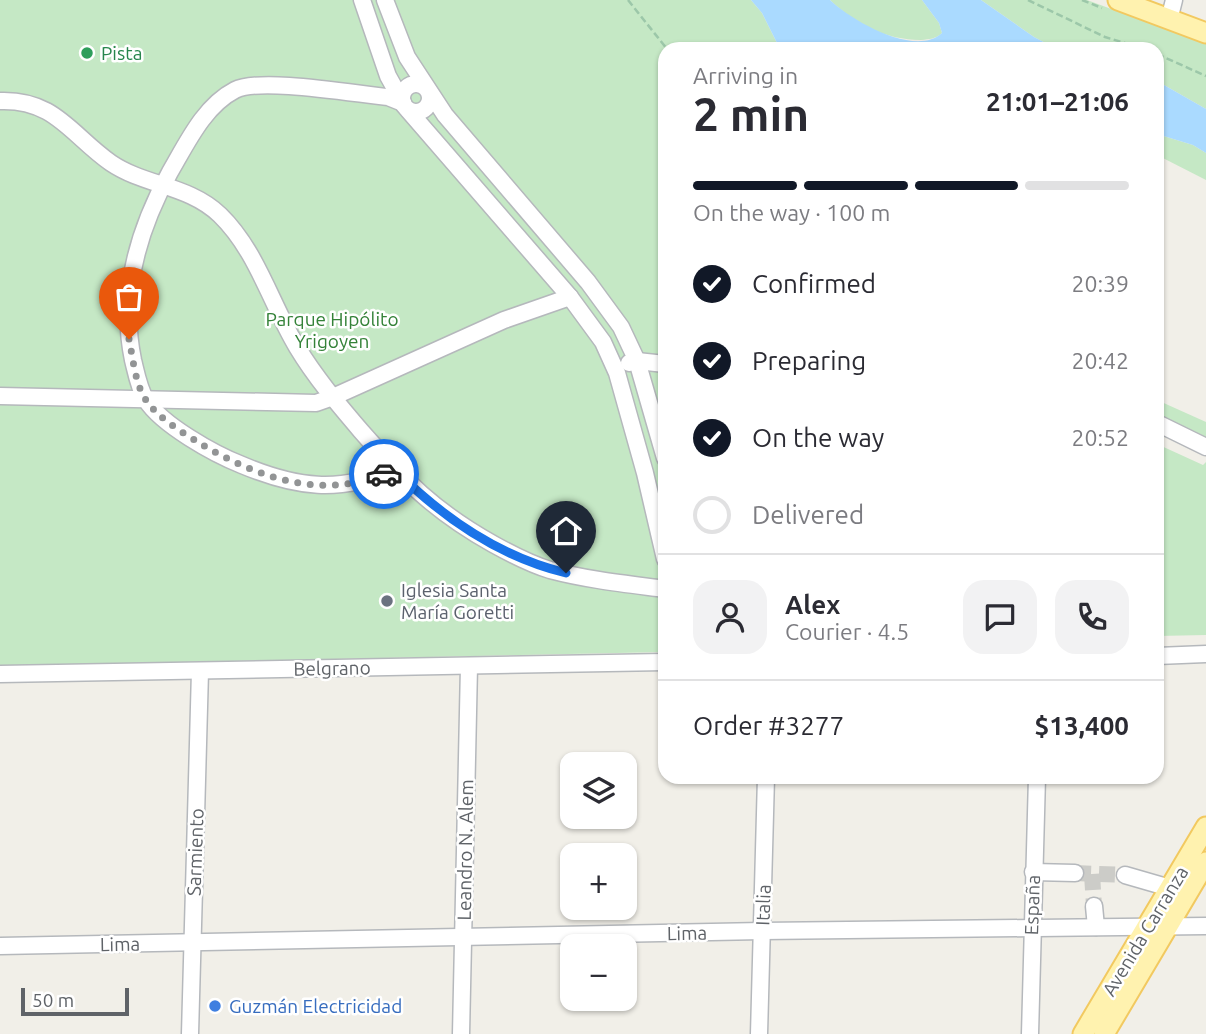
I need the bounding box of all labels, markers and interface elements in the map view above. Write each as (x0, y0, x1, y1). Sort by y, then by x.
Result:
place label: Pista (101, 42, 142, 64)
marker: Pista (79, 45, 95, 61)
text: Arriving in (693, 63, 798, 88)
text: 21:01–21:06 (986, 87, 1129, 116)
text: 2 min (693, 88, 809, 140)
text: On the way · 100 m (693, 200, 890, 225)
icon: check (693, 265, 731, 303)
pin (99, 267, 159, 339)
text: Confirmed (752, 269, 876, 298)
text: 20:39 (1071, 271, 1129, 296)
icon: bag (110, 278, 148, 316)
park label: Parque Hipólito Yrigoyen (265, 308, 399, 352)
icon: check (693, 342, 731, 380)
text: Preparing (752, 346, 866, 375)
text: 20:42 (1071, 348, 1129, 373)
icon: check (693, 419, 731, 457)
text: On the way (752, 423, 884, 452)
text: 20:52 (1071, 425, 1129, 450)
courier (349, 439, 419, 509)
icon: car (365, 455, 403, 493)
text: Delivered (752, 500, 864, 529)
pin (536, 501, 596, 573)
icon: home (547, 512, 585, 550)
place label: Iglesia Santa María Goretti (401, 579, 514, 623)
button: person (693, 580, 767, 654)
button: chat (963, 580, 1037, 654)
button: phone (1055, 580, 1129, 654)
text: Alex (785, 590, 840, 619)
marker: Iglesia Santa María Goretti (379, 593, 395, 609)
text: Courier · 4.5 (785, 619, 909, 644)
street label: Belgrano (293, 656, 371, 680)
text: Order #3277 (693, 711, 844, 740)
text: $13,400 (1035, 711, 1129, 740)
map controls (560, 752, 637, 1011)
button: layers (560, 752, 637, 829)
street label: Leandro N. Alem (453, 779, 477, 921)
street label: Sarmiento (182, 808, 208, 896)
button: + (560, 843, 637, 920)
street label: Avenida Carranza (1098, 862, 1192, 1000)
street label: España (1020, 874, 1044, 936)
street label: Italia (751, 884, 775, 926)
street label: Lima (667, 922, 707, 944)
street label: Lima (100, 933, 140, 955)
button: − (560, 934, 637, 1011)
scale bar (21, 985, 130, 1017)
text: 50 m (32, 989, 74, 1011)
place label: Guzmán Electricidad (229, 995, 402, 1017)
marker: Guzmán Electricidad (207, 998, 223, 1014)

